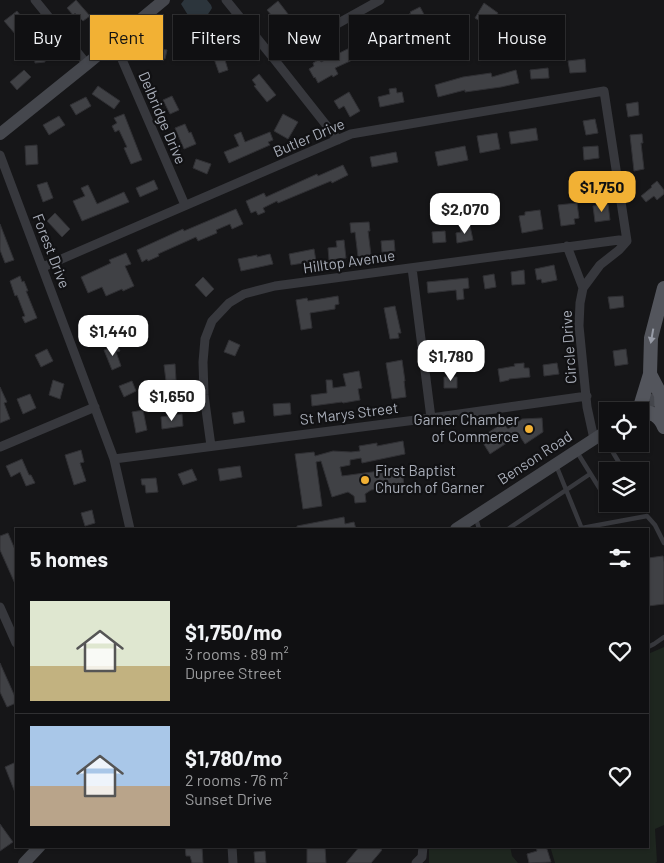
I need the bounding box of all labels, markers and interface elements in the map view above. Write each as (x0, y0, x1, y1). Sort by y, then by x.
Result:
chip: Buy (15, 15, 80, 60)
chip: Rent (90, 15, 163, 60)
chip: Filters (173, 15, 259, 60)
chip: New (269, 15, 339, 60)
chip: Apartment (349, 15, 469, 60)
chip: House (479, 15, 565, 60)
street label: Delbridge Drive (135, 69, 191, 167)
street label: Butler Drive (270, 114, 347, 160)
pin: $1,750 (561, 170, 643, 213)
text: $1,750 (580, 177, 624, 196)
pin: $2,070 (424, 192, 506, 235)
text: $2,070 (441, 199, 489, 218)
street label: Forest Drive (29, 211, 74, 290)
street label: Hilltop Avenue (302, 246, 396, 276)
street label: Circle Drive (556, 310, 580, 385)
pin: $1,440 (72, 314, 154, 357)
text: $1,440 (89, 321, 137, 340)
one-way arrow (648, 328, 656, 344)
pin: $1,780 (410, 340, 492, 382)
text: $1,780 (429, 346, 473, 365)
pin: $1,650 (131, 380, 213, 422)
text: $1,650 (149, 386, 195, 405)
street label: St Marys Street (299, 398, 399, 428)
map controls (599, 402, 649, 512)
button: locate (599, 402, 649, 452)
place label: Garner Chamber of Commerce (414, 410, 520, 445)
marker: Garner Chamber of Commerce (523, 423, 535, 435)
street label: Benson Road (494, 426, 575, 488)
place label: First Baptist Church of Garner (375, 461, 485, 496)
button: layers (599, 462, 649, 512)
marker: First Baptist Church of Garner (359, 474, 371, 486)
icon: filters (606, 544, 634, 572)
text: 5 homes (30, 546, 108, 571)
text: $1,750/mo (185, 619, 282, 644)
icon: home (70, 621, 130, 681)
icon: heart (606, 637, 634, 665)
text: 3 rooms · 89 m² (185, 644, 289, 663)
text: Dupree Street (185, 663, 282, 682)
text: $1,780/mo (185, 745, 282, 770)
icon: home (70, 746, 130, 806)
icon: heart (606, 762, 634, 790)
text: 2 rooms · 76 m² (185, 770, 288, 789)
text: Sunset Drive (185, 789, 272, 808)

